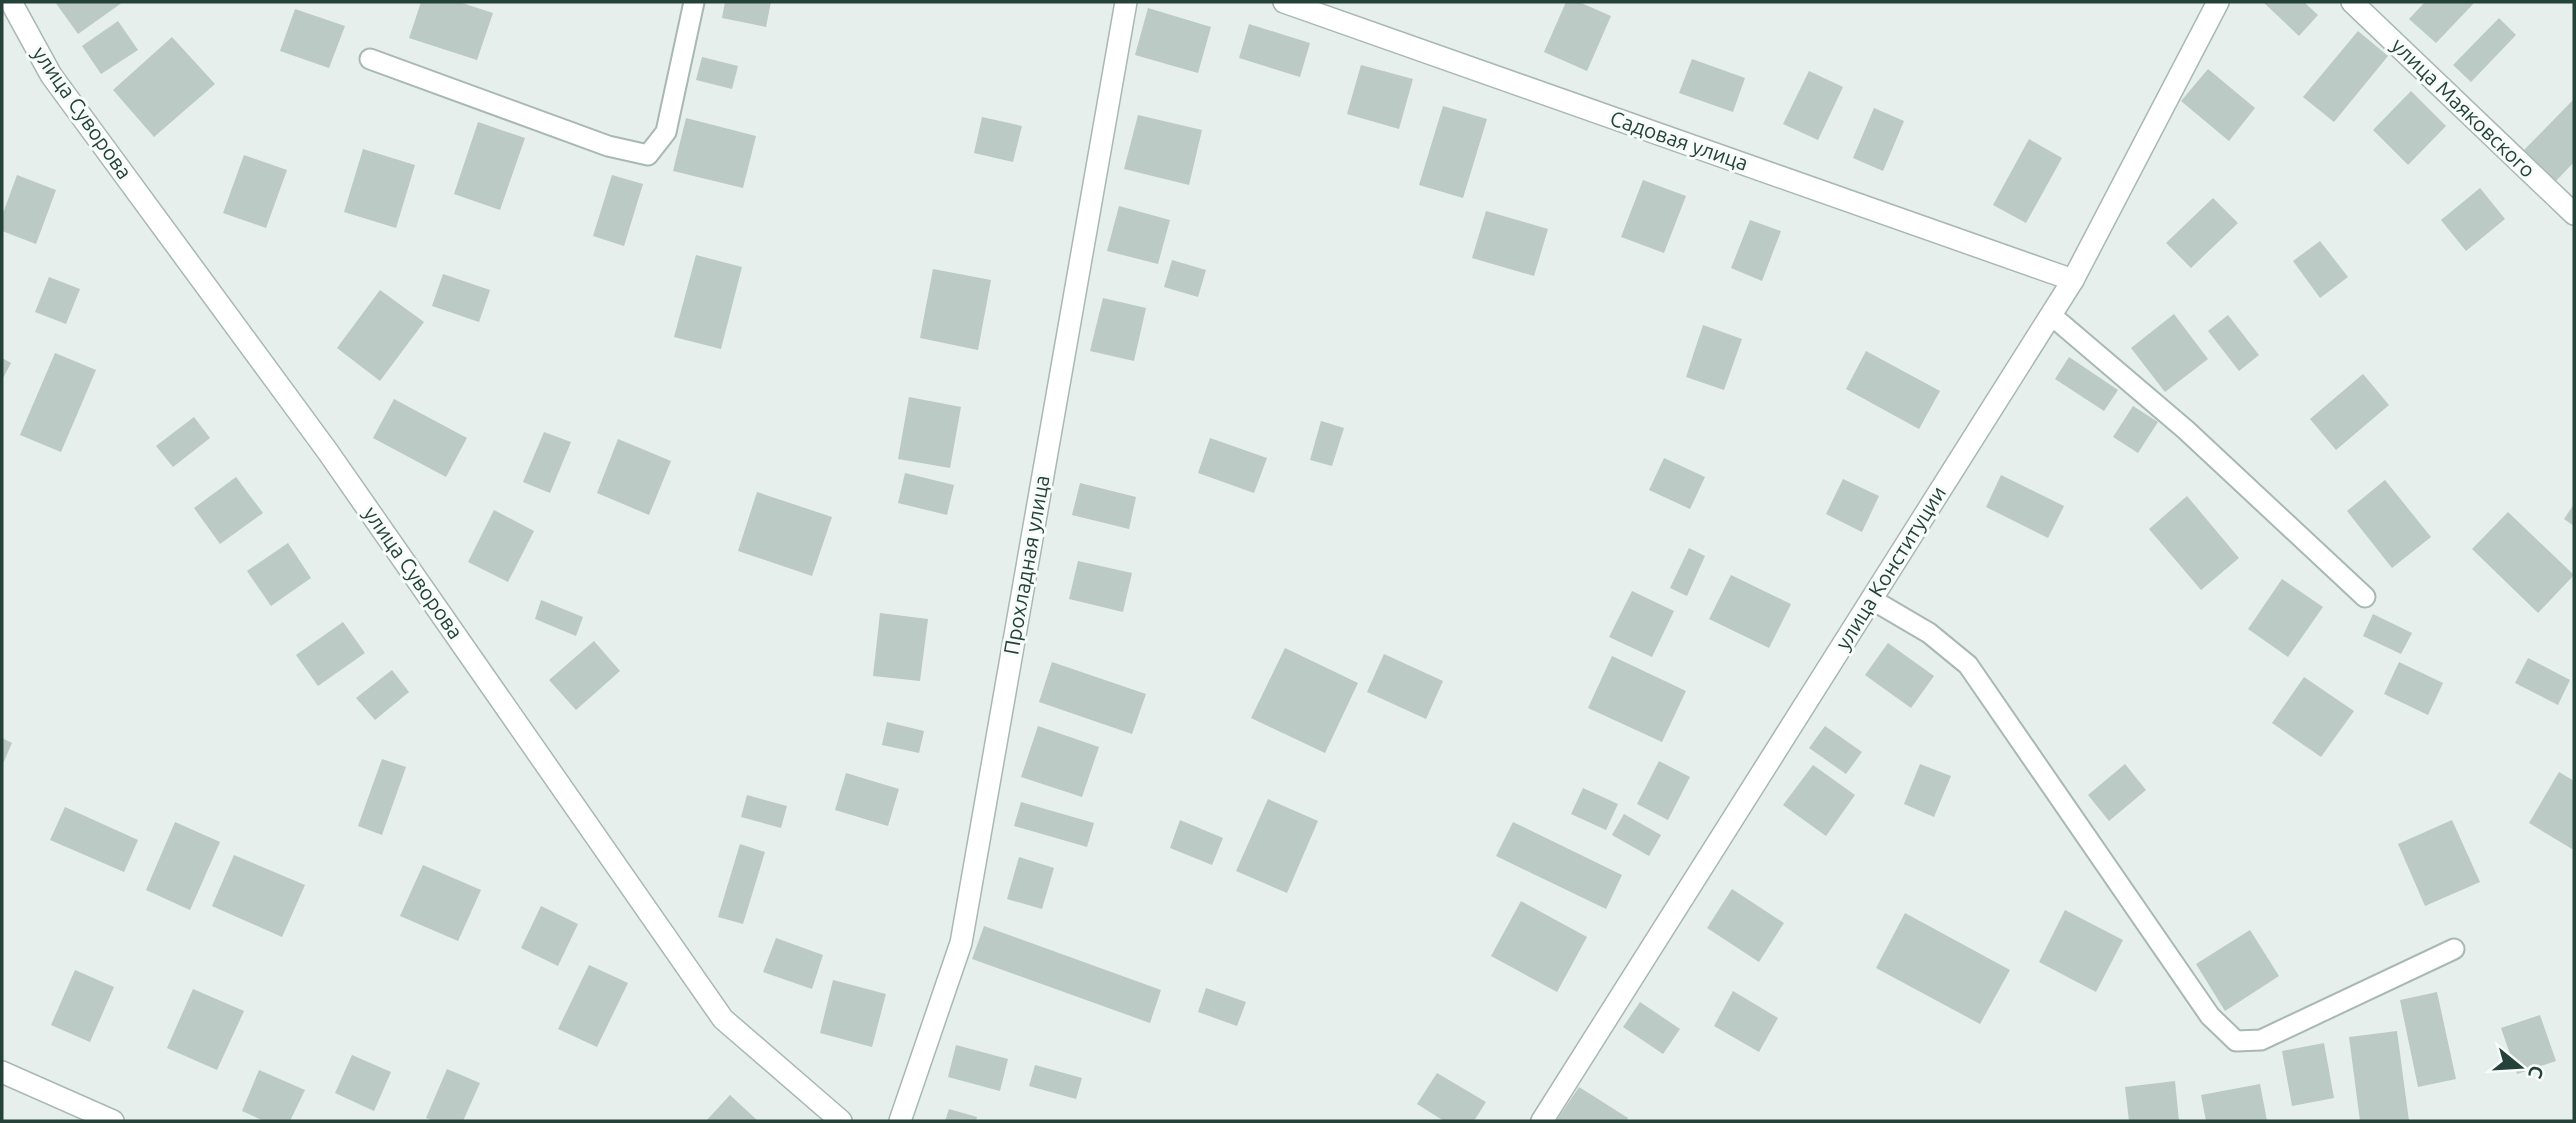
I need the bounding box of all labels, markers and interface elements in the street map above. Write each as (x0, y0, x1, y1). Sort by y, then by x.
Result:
street label: улица Маяковского (2387, 33, 2540, 182)
street label: улица Суворова (28, 42, 137, 183)
street label: Садовая улица (1607, 105, 1751, 175)
street label: Прохладная улица (998, 473, 1054, 656)
street label: улица Конституции (1830, 481, 1950, 654)
street label: улица Суворова (359, 502, 468, 643)
north arrow (2485, 1032, 2555, 1102)
text: С (2524, 1063, 2549, 1081)

